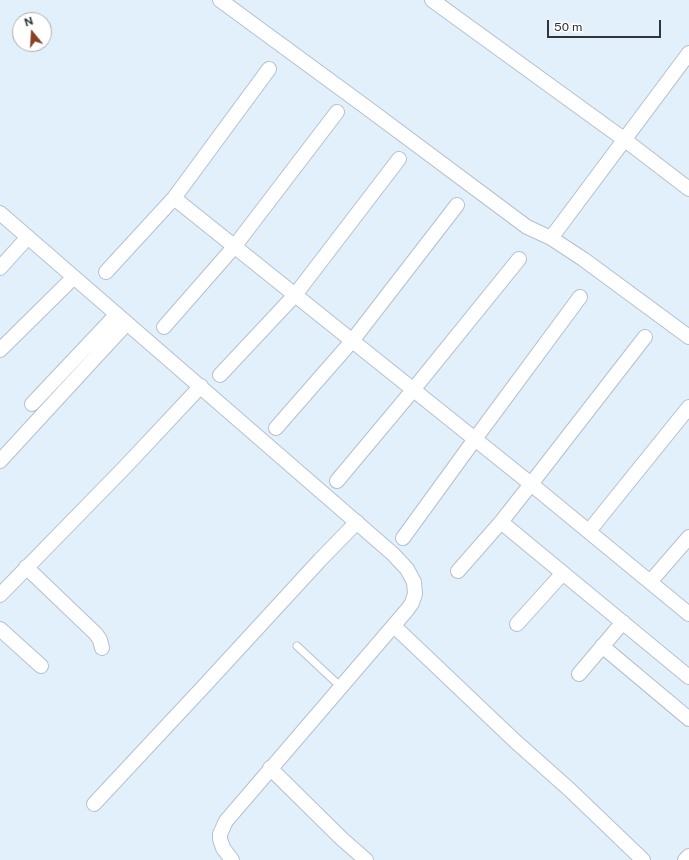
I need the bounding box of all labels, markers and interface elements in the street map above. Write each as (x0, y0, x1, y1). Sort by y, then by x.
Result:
north arrow (12, 12, 52, 52)
scale bar (549, 12, 663, 38)
text: N (23, 15, 35, 29)
text: 50 m (554, 20, 582, 34)

